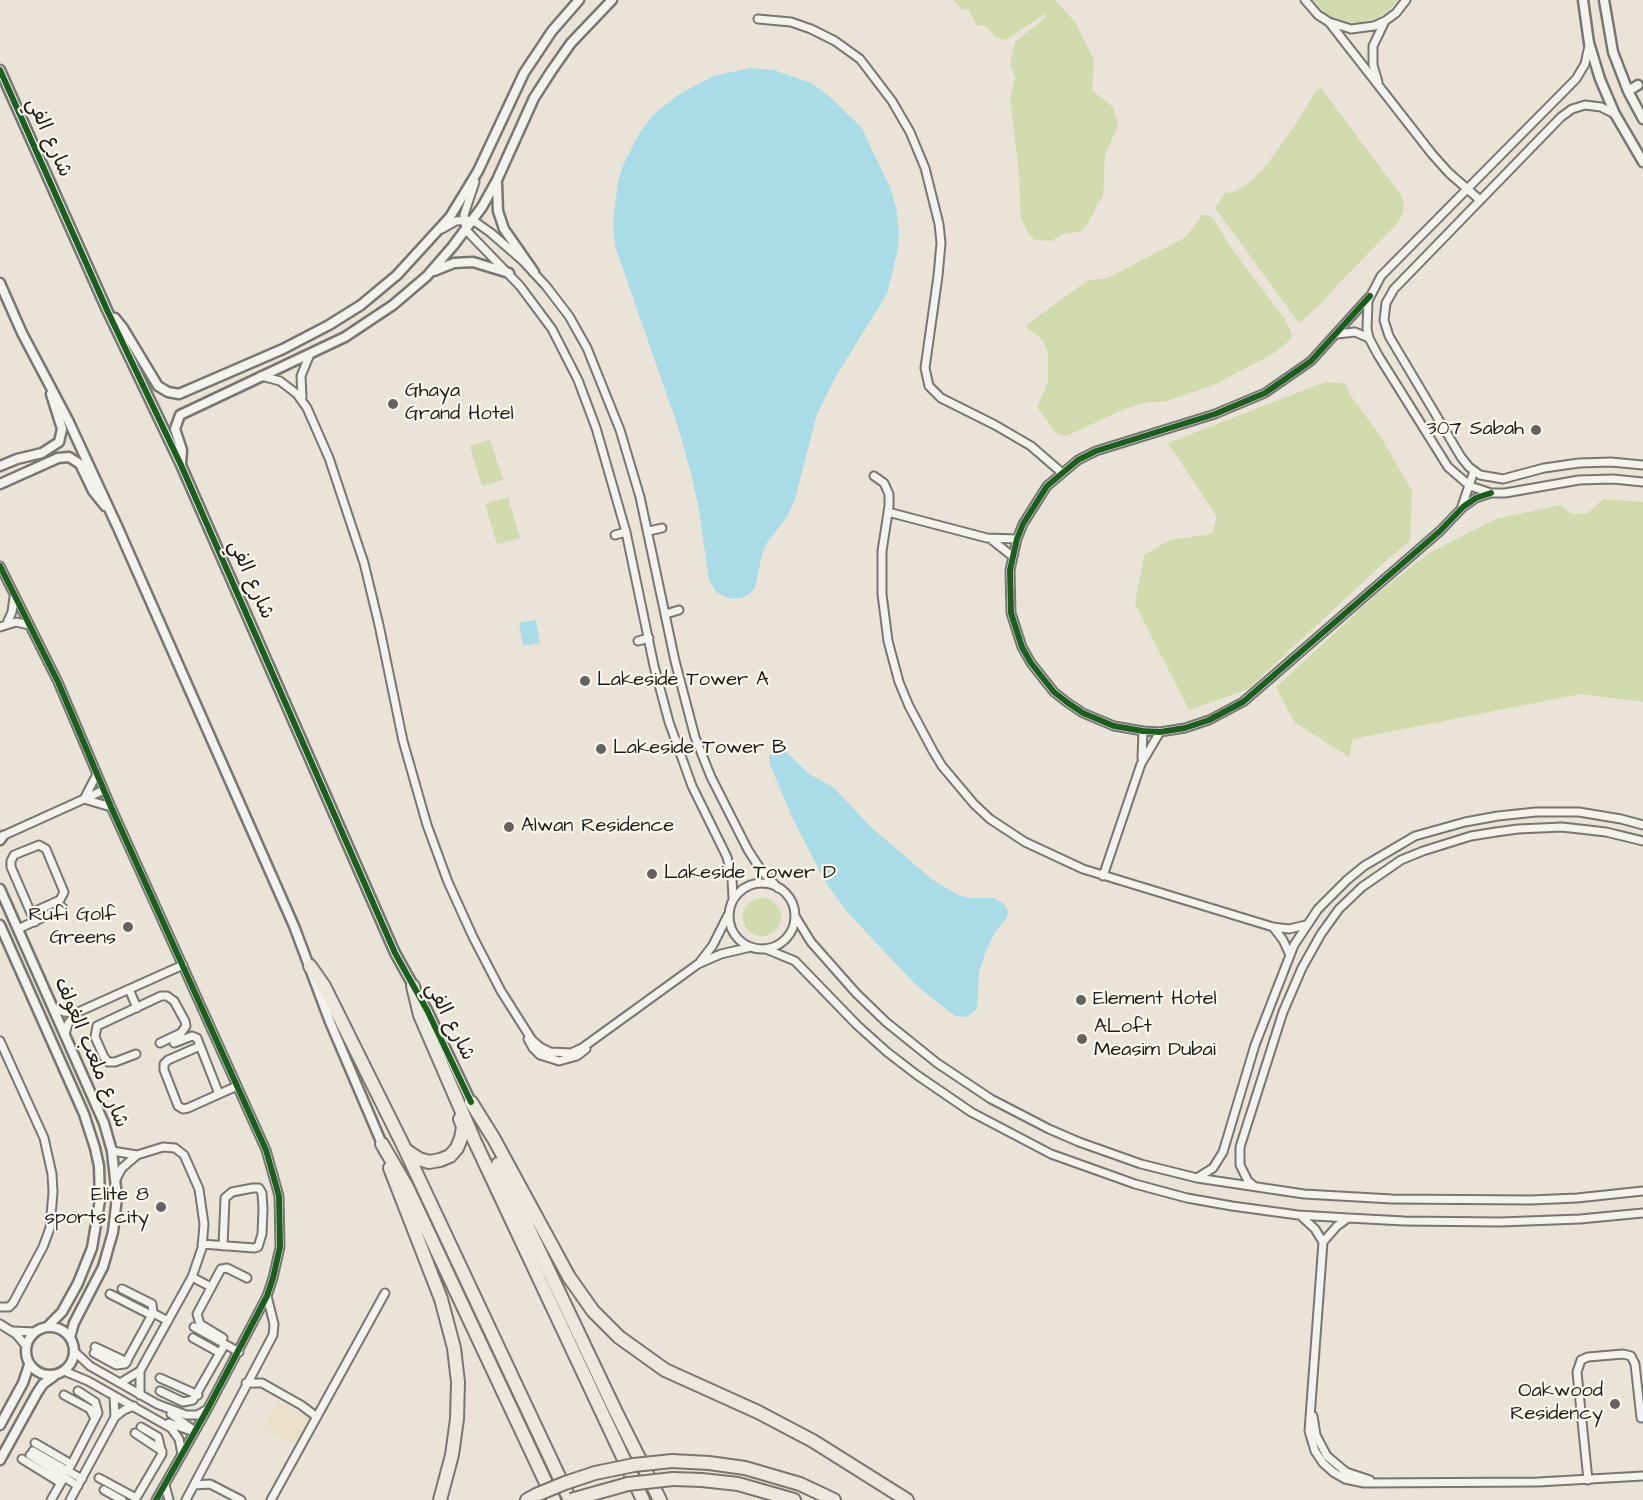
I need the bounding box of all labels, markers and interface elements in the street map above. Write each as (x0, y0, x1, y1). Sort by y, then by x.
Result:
street label: شارع الفي (20, 95, 76, 181)
place label: Ghaya Grand Hotel (405, 380, 514, 427)
marker: Ghaya Grand Hotel (386, 397, 400, 411)
place label: 307 Sabah (1427, 418, 1524, 442)
marker: 307 Sabah (1529, 423, 1543, 437)
street label: شارع الفي (222, 537, 278, 623)
place label: Lakeside Tower A (597, 669, 769, 693)
marker: Lakeside Tower A (578, 674, 592, 688)
place label: Lakeside Tower B (613, 737, 786, 761)
marker: Lakeside Tower B (594, 742, 608, 756)
place label: Alwan Residence (521, 815, 674, 839)
marker: Alwan Residence (502, 820, 516, 834)
place label: Lakeside Tower D (664, 862, 836, 886)
marker: Lakeside Tower D (645, 867, 659, 881)
place label: Rufi Golf Greens (29, 904, 116, 951)
marker: Rufi Golf Greens (121, 920, 135, 934)
street label: شارع ملعب الغولف (47, 974, 133, 1132)
street label: شارع الفي (419, 979, 479, 1065)
place label: Element Hotel (1093, 988, 1217, 1012)
marker: Element Hotel (1074, 993, 1088, 1007)
place label: ALoft Measim Dubai (1094, 1016, 1216, 1063)
marker: ALoft Measim Dubai (1075, 1032, 1089, 1046)
place label: Elite 8 sports city (45, 1184, 149, 1231)
marker: Elite 8 sports city (154, 1200, 168, 1214)
place label: Oakwood Residency (1510, 1380, 1603, 1427)
marker: Oakwood Residency (1608, 1397, 1622, 1411)

